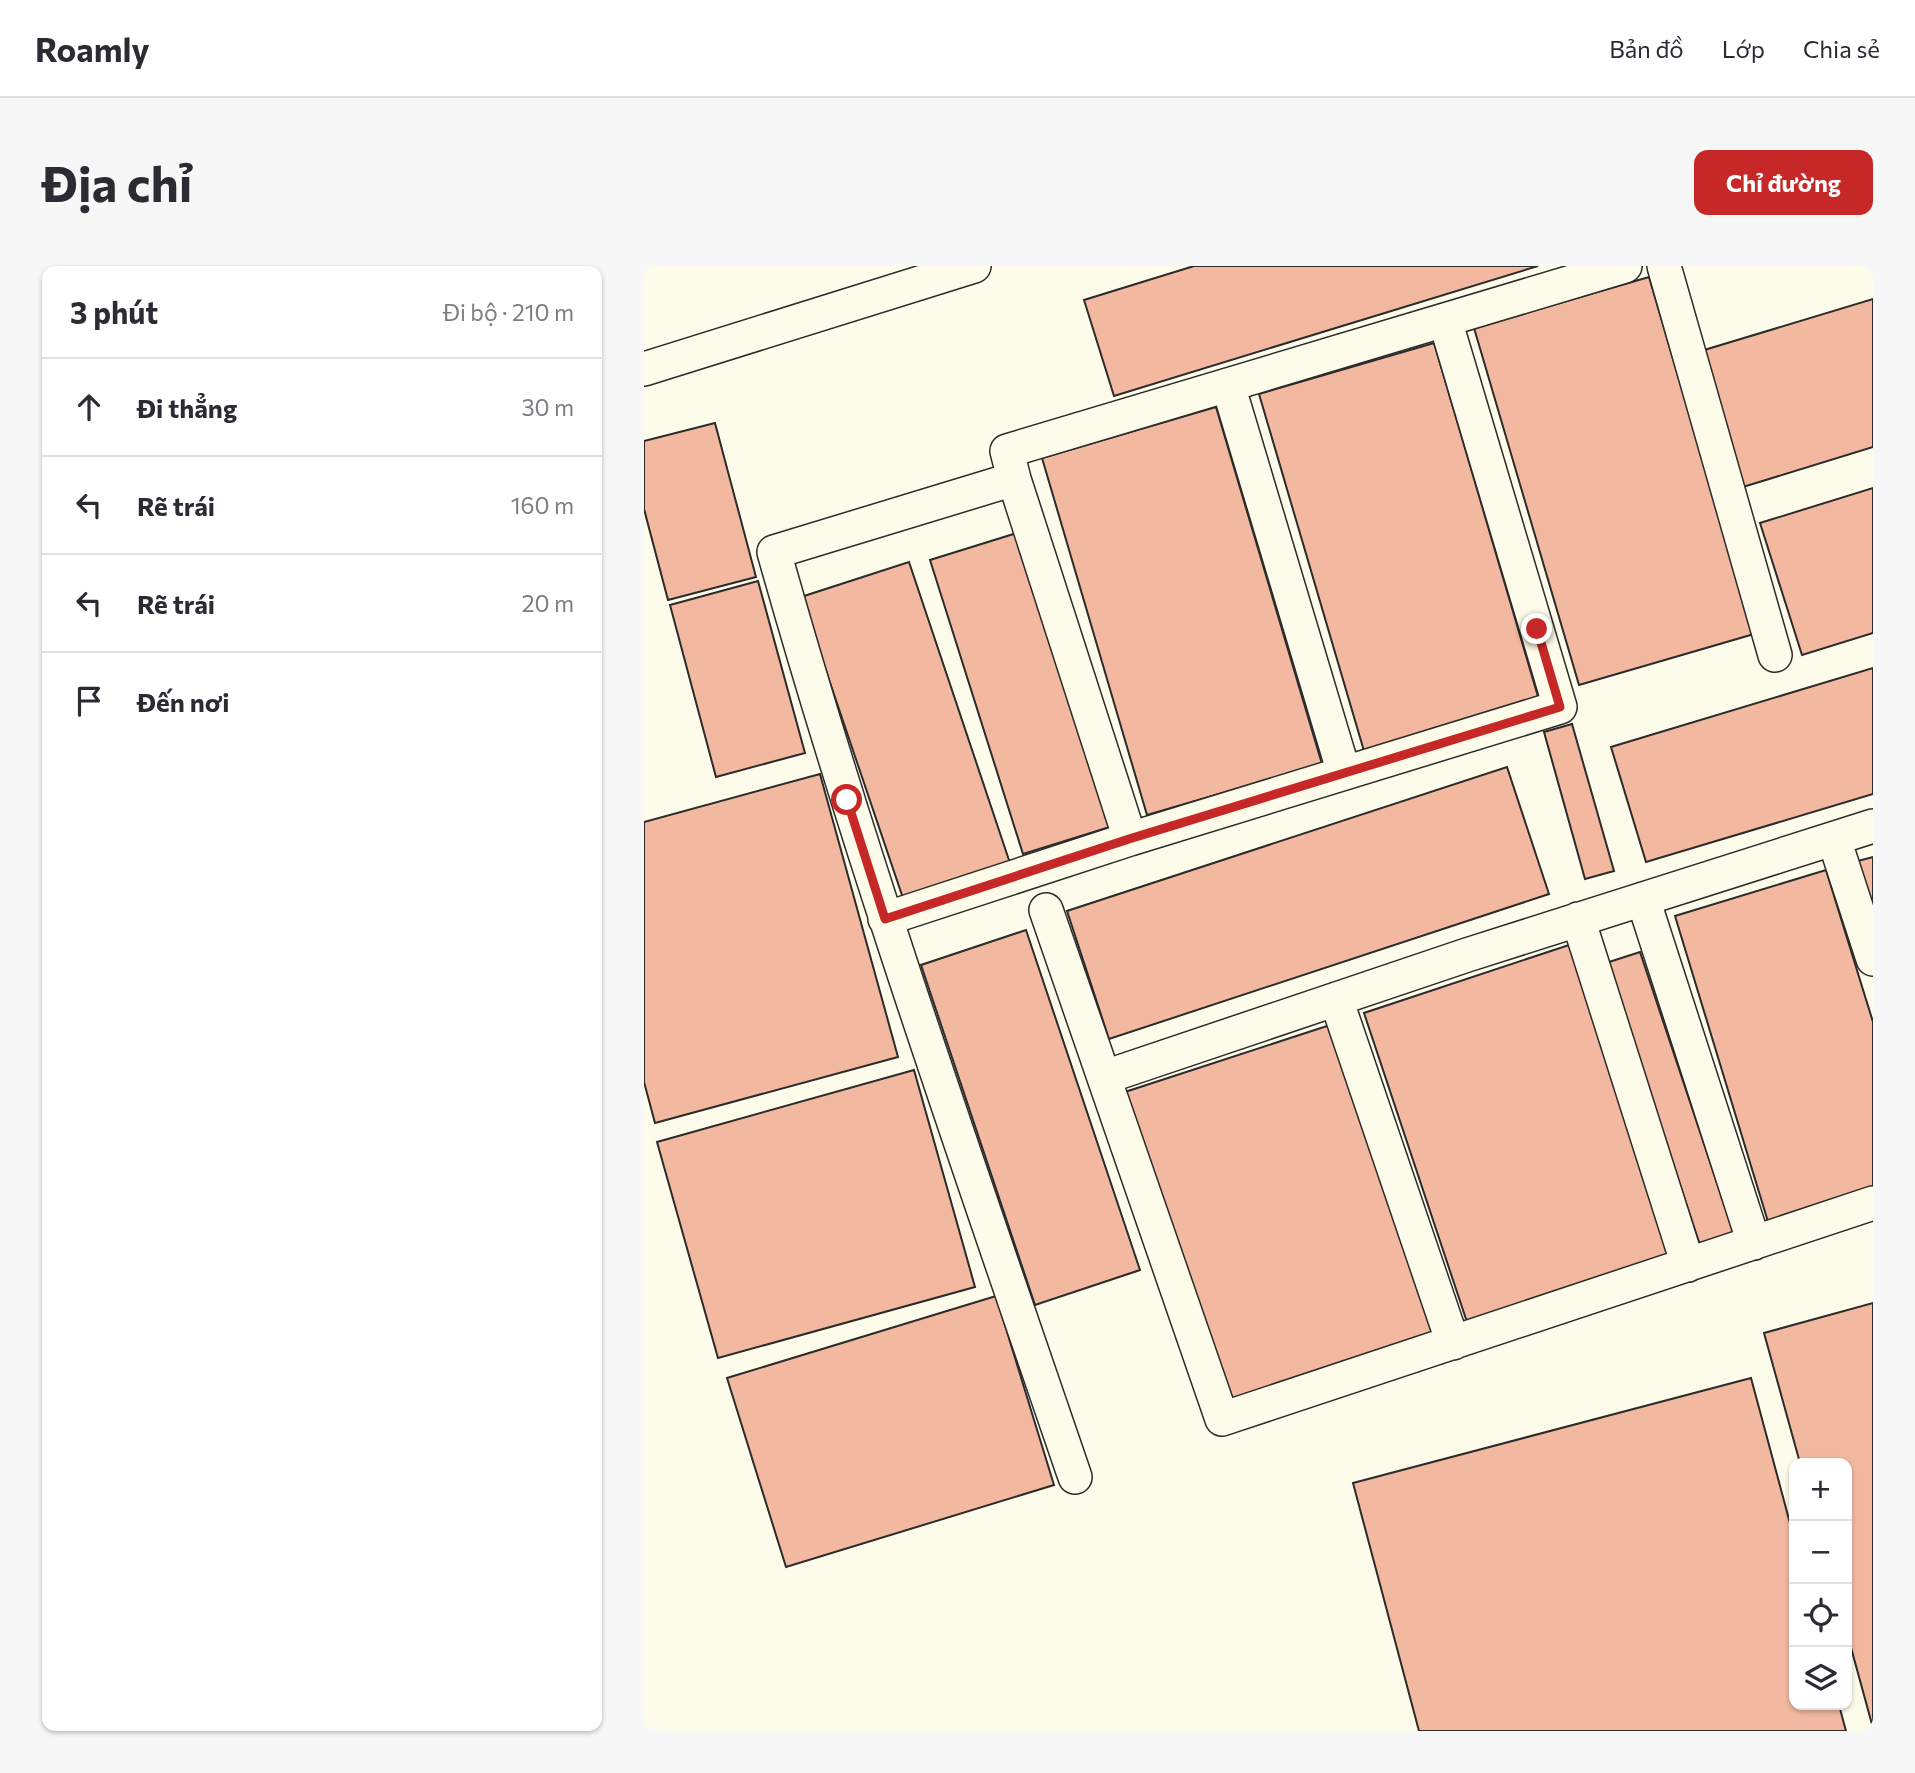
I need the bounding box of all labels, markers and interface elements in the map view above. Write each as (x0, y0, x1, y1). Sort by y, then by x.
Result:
text: Roamly (35, 28, 150, 69)
text: Bản đồ (1609, 34, 1684, 63)
text: Lớp (1722, 34, 1765, 63)
text: Chia sẻ (1803, 34, 1880, 63)
button: Chỉ đường (1694, 150, 1873, 215)
text: Địa chỉ (42, 152, 193, 212)
text: 3 phút (70, 293, 158, 330)
text: Đi bộ · 210 m (443, 298, 574, 326)
icon: ahead (70, 388, 108, 426)
text: Đi thẳng (137, 392, 237, 423)
text: 30 m (521, 393, 574, 421)
icon: left (70, 486, 108, 524)
text: Rẽ trái (137, 490, 215, 521)
text: 160 m (511, 491, 574, 519)
icon: left (70, 584, 108, 622)
text: Rẽ trái (137, 588, 215, 619)
text: 20 m (522, 589, 574, 617)
route end (1521, 613, 1552, 644)
icon: arrive (70, 682, 108, 720)
text: Đến nơi (137, 686, 230, 717)
route start (831, 784, 862, 815)
map controls (1789, 1458, 1852, 1710)
button: + (1789, 1458, 1852, 1521)
button: − (1789, 1521, 1852, 1584)
button: locate (1789, 1584, 1852, 1647)
button: layers (1789, 1647, 1852, 1710)

